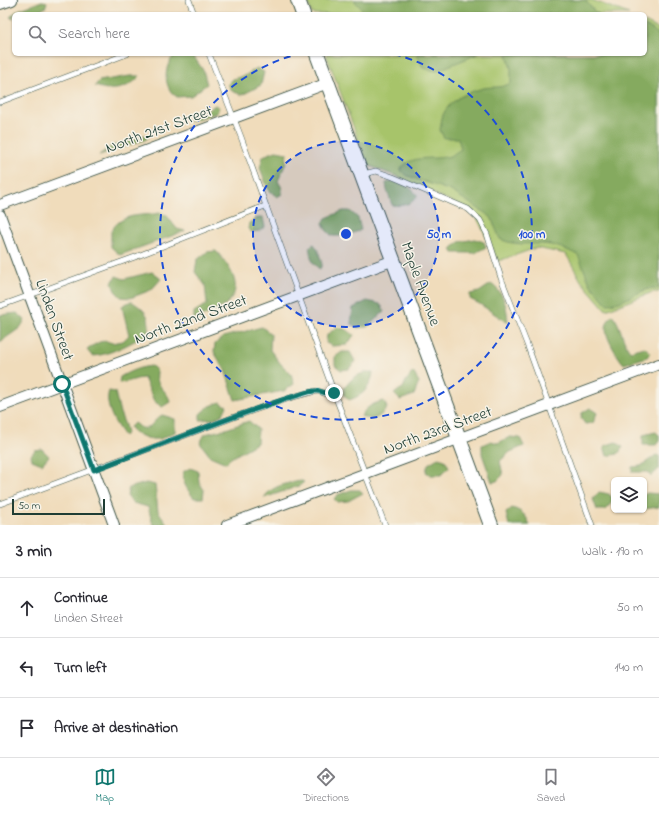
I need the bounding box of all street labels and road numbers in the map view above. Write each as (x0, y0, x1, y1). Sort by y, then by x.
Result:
street label: North 21st Street (102, 99, 216, 160)
street label: Maple Avenue (394, 238, 447, 330)
street label: Linden Street (28, 276, 80, 365)
street label: North 22nd Street (131, 288, 251, 351)
street label: North 23rd Street (380, 400, 496, 462)

